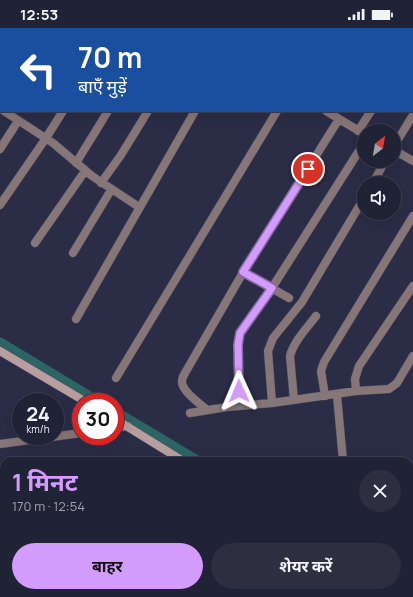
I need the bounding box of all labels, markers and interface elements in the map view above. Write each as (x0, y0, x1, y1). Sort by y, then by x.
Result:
text: 12:53 (20, 4, 58, 25)
text: 70 m (78, 38, 142, 76)
icon: left (12, 44, 64, 96)
text: बाएँ मुड़ें (78, 74, 127, 98)
north arrow (357, 124, 401, 168)
map controls (357, 124, 401, 220)
pin (291, 152, 325, 186)
icon: arrive (297, 158, 319, 180)
button: sound (357, 176, 401, 220)
position arrow (218, 370, 260, 412)
speed limit sign: 30 (72, 393, 124, 445)
text: 24 (26, 400, 50, 427)
text: km/h (26, 422, 50, 436)
text: 1 मिनट (12, 465, 78, 498)
button: close (359, 470, 401, 512)
text: 170 m · 12:54 (12, 497, 85, 515)
button: बाहर (12, 543, 203, 589)
button: शेयर करें (211, 543, 401, 589)

